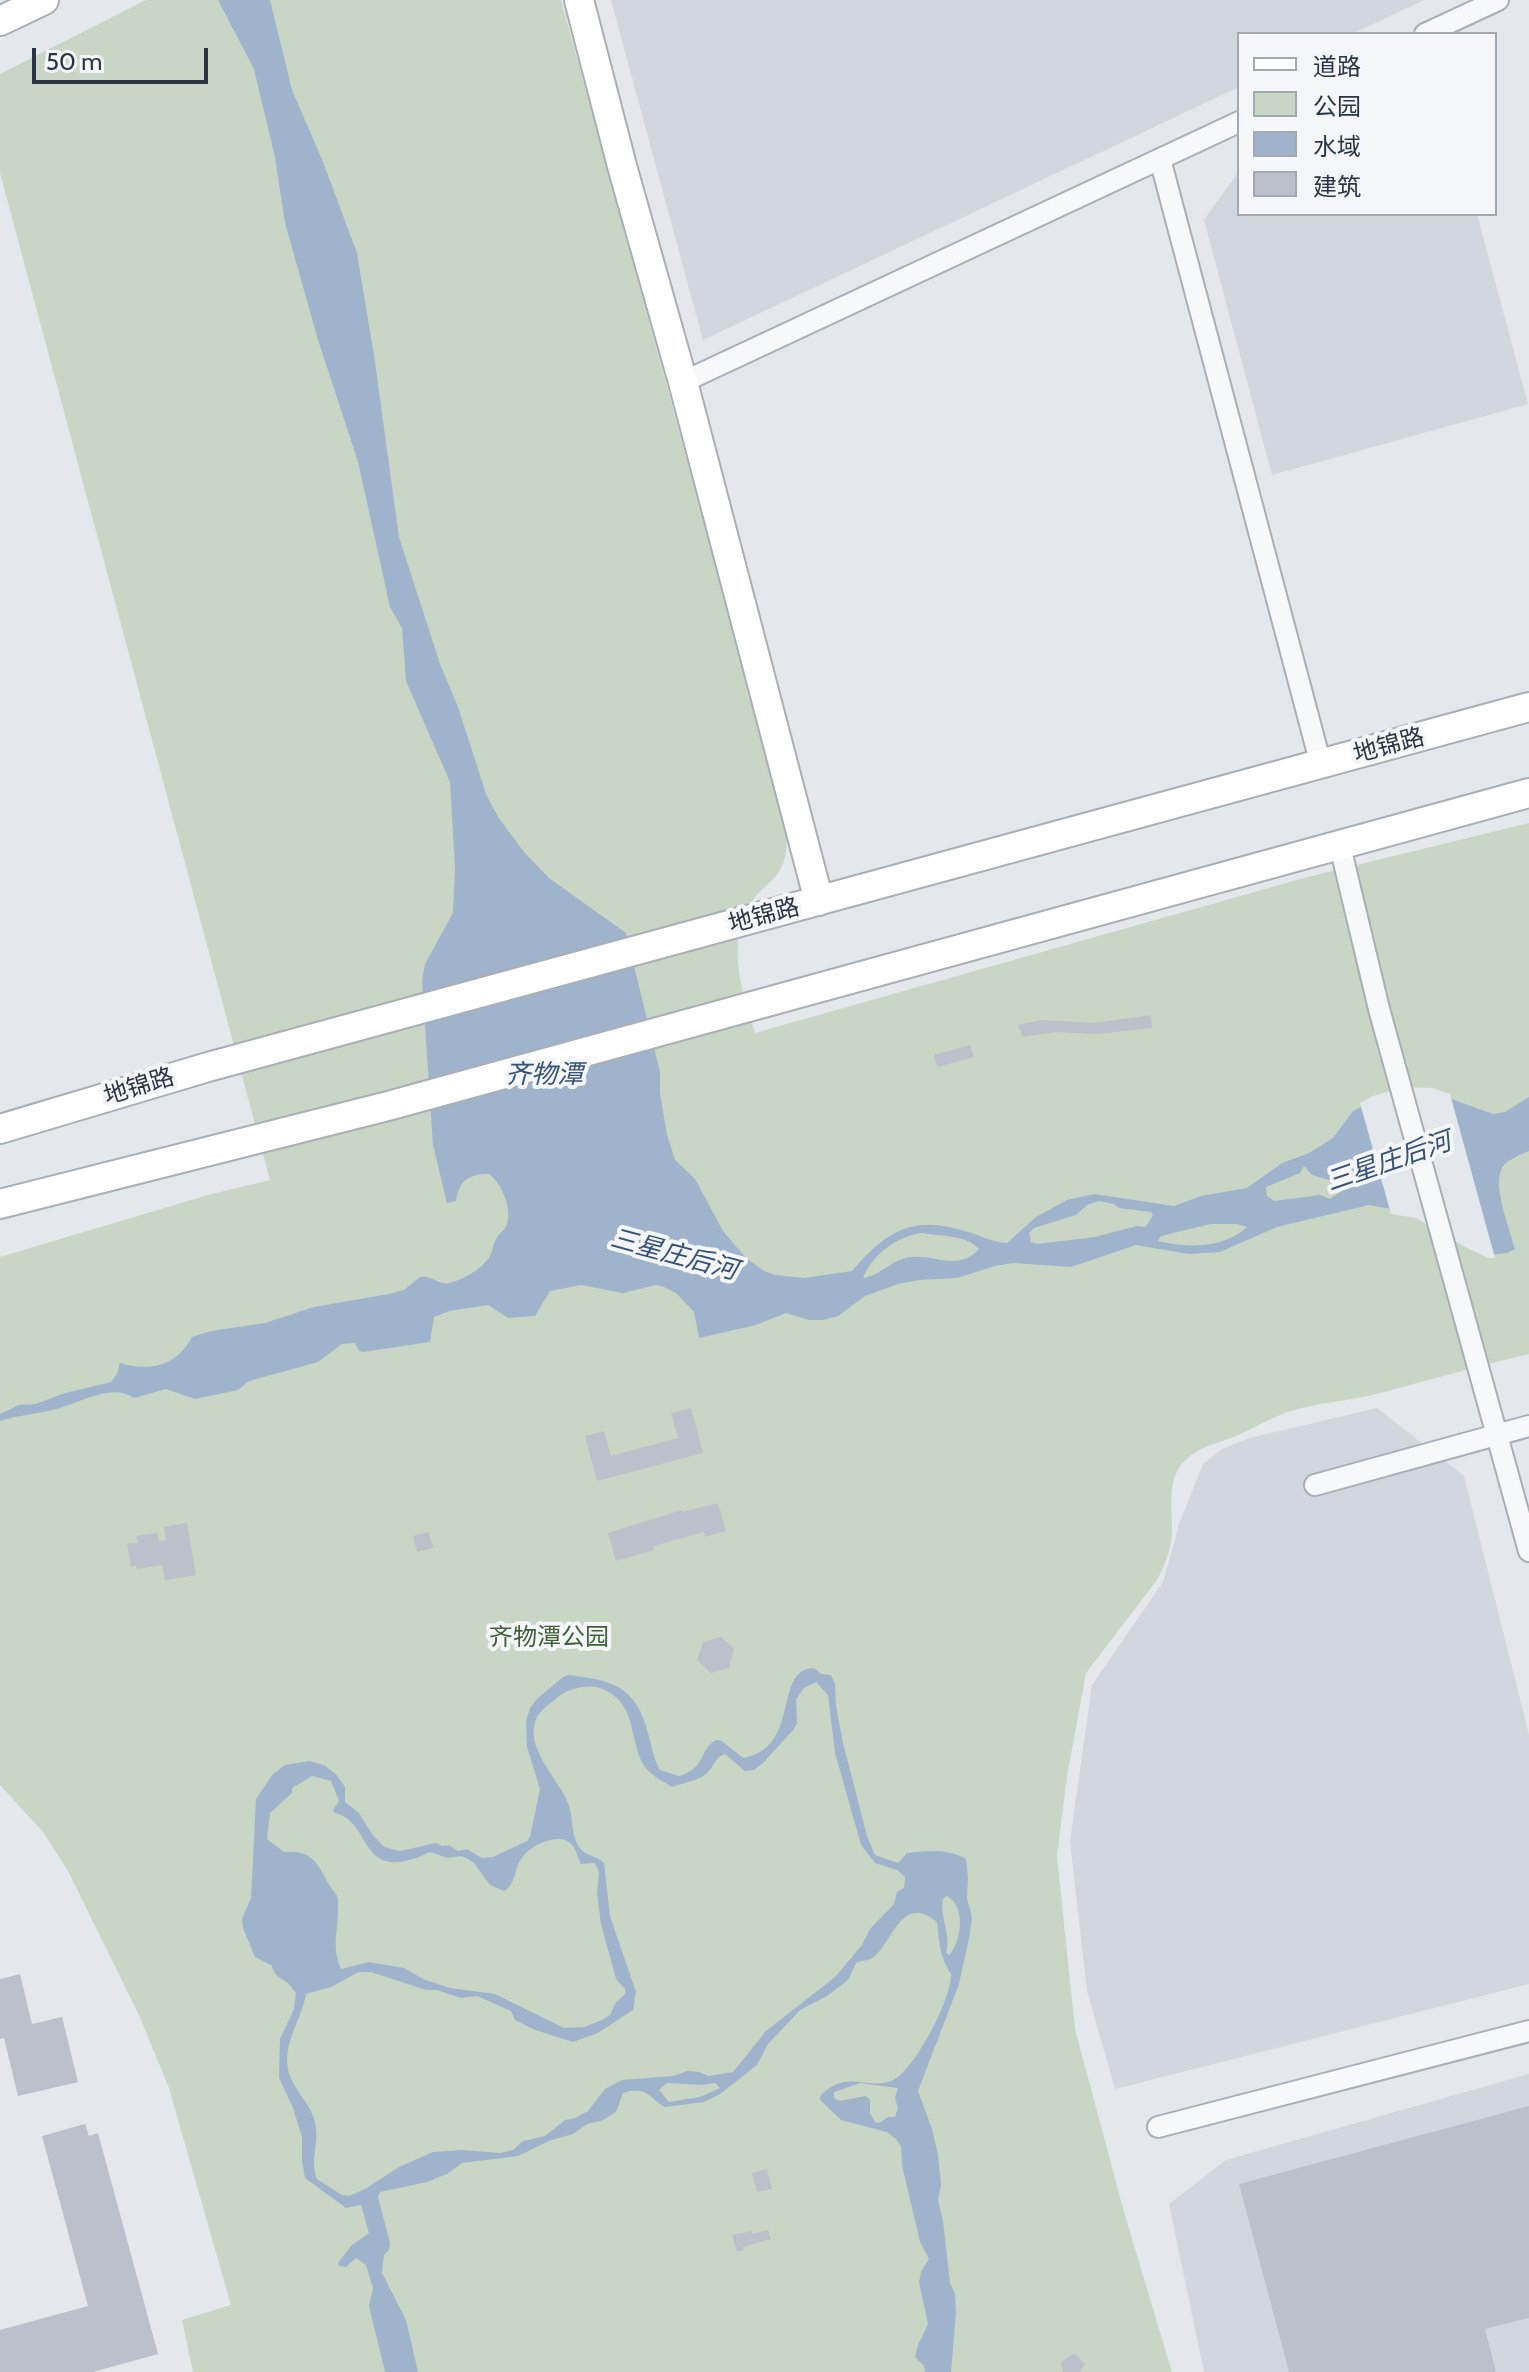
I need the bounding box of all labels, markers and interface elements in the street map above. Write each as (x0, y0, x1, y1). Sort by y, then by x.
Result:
scale bar (36, 32, 212, 82)
legend (1237, 32, 1497, 216)
text: 50 m (46, 47, 102, 76)
text: 道路 (1313, 52, 1361, 81)
text: 公园 (1313, 92, 1361, 121)
text: 水域 (1313, 132, 1361, 161)
text: 建筑 (1313, 172, 1361, 201)
street label: 地锦路 (1350, 723, 1428, 769)
street label: 地锦路 (725, 893, 803, 939)
water label: 齐物潭 (505, 1059, 583, 1091)
street label: 地锦路 (100, 1063, 178, 1111)
water label: 三星庄后河 (1322, 1126, 1456, 1198)
water label: 三星庄后河 (607, 1223, 741, 1287)
park label: 齐物潭公园 (489, 1624, 609, 1652)

